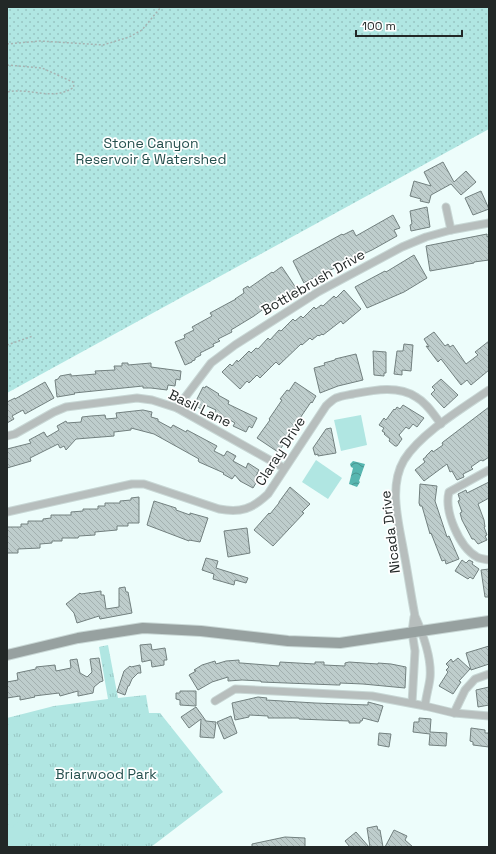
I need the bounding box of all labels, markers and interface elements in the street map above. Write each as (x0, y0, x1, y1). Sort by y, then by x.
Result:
scale bar (356, 12, 462, 38)
text: 100 m (362, 18, 396, 34)
park label: Stone Canyon Reservoir & Watershed (76, 134, 226, 168)
street label: Bottlebrush Drive (258, 245, 368, 319)
street label: Basil Lane (166, 385, 234, 431)
street label: Claray Drive (251, 413, 309, 489)
street label: Nicada Drive (376, 490, 404, 574)
park label: Briarwood Park (55, 765, 157, 783)

